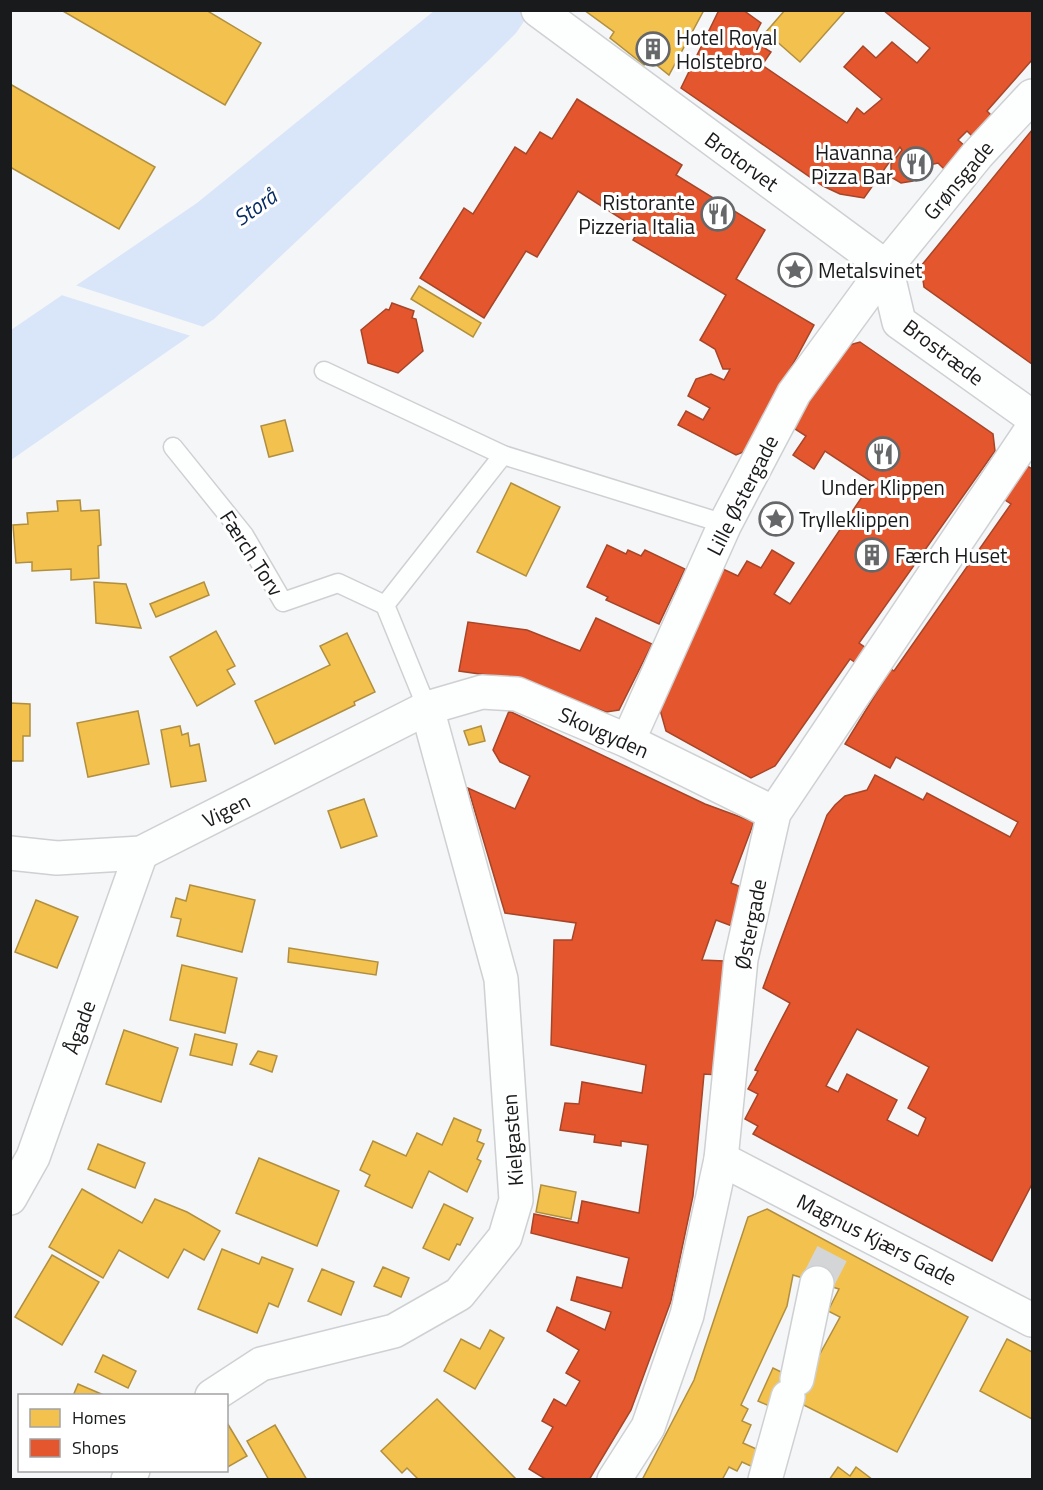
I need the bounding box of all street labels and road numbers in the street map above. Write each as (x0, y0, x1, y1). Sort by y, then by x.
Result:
street label: Brotorvet (698, 123, 786, 199)
street label: Grønsgade (915, 133, 1001, 227)
street label: Brostræde (897, 311, 991, 393)
street label: Lille Østergade (698, 429, 786, 561)
street label: Færch Torv (212, 504, 292, 602)
street label: Skovgyden (554, 698, 654, 766)
street label: Vigen (197, 785, 255, 835)
street label: Østergade (726, 876, 774, 972)
street label: Ågade (54, 996, 104, 1058)
street label: Kielgasten (493, 1093, 531, 1187)
street label: Magnus Kjærs Gade (791, 1185, 963, 1293)

